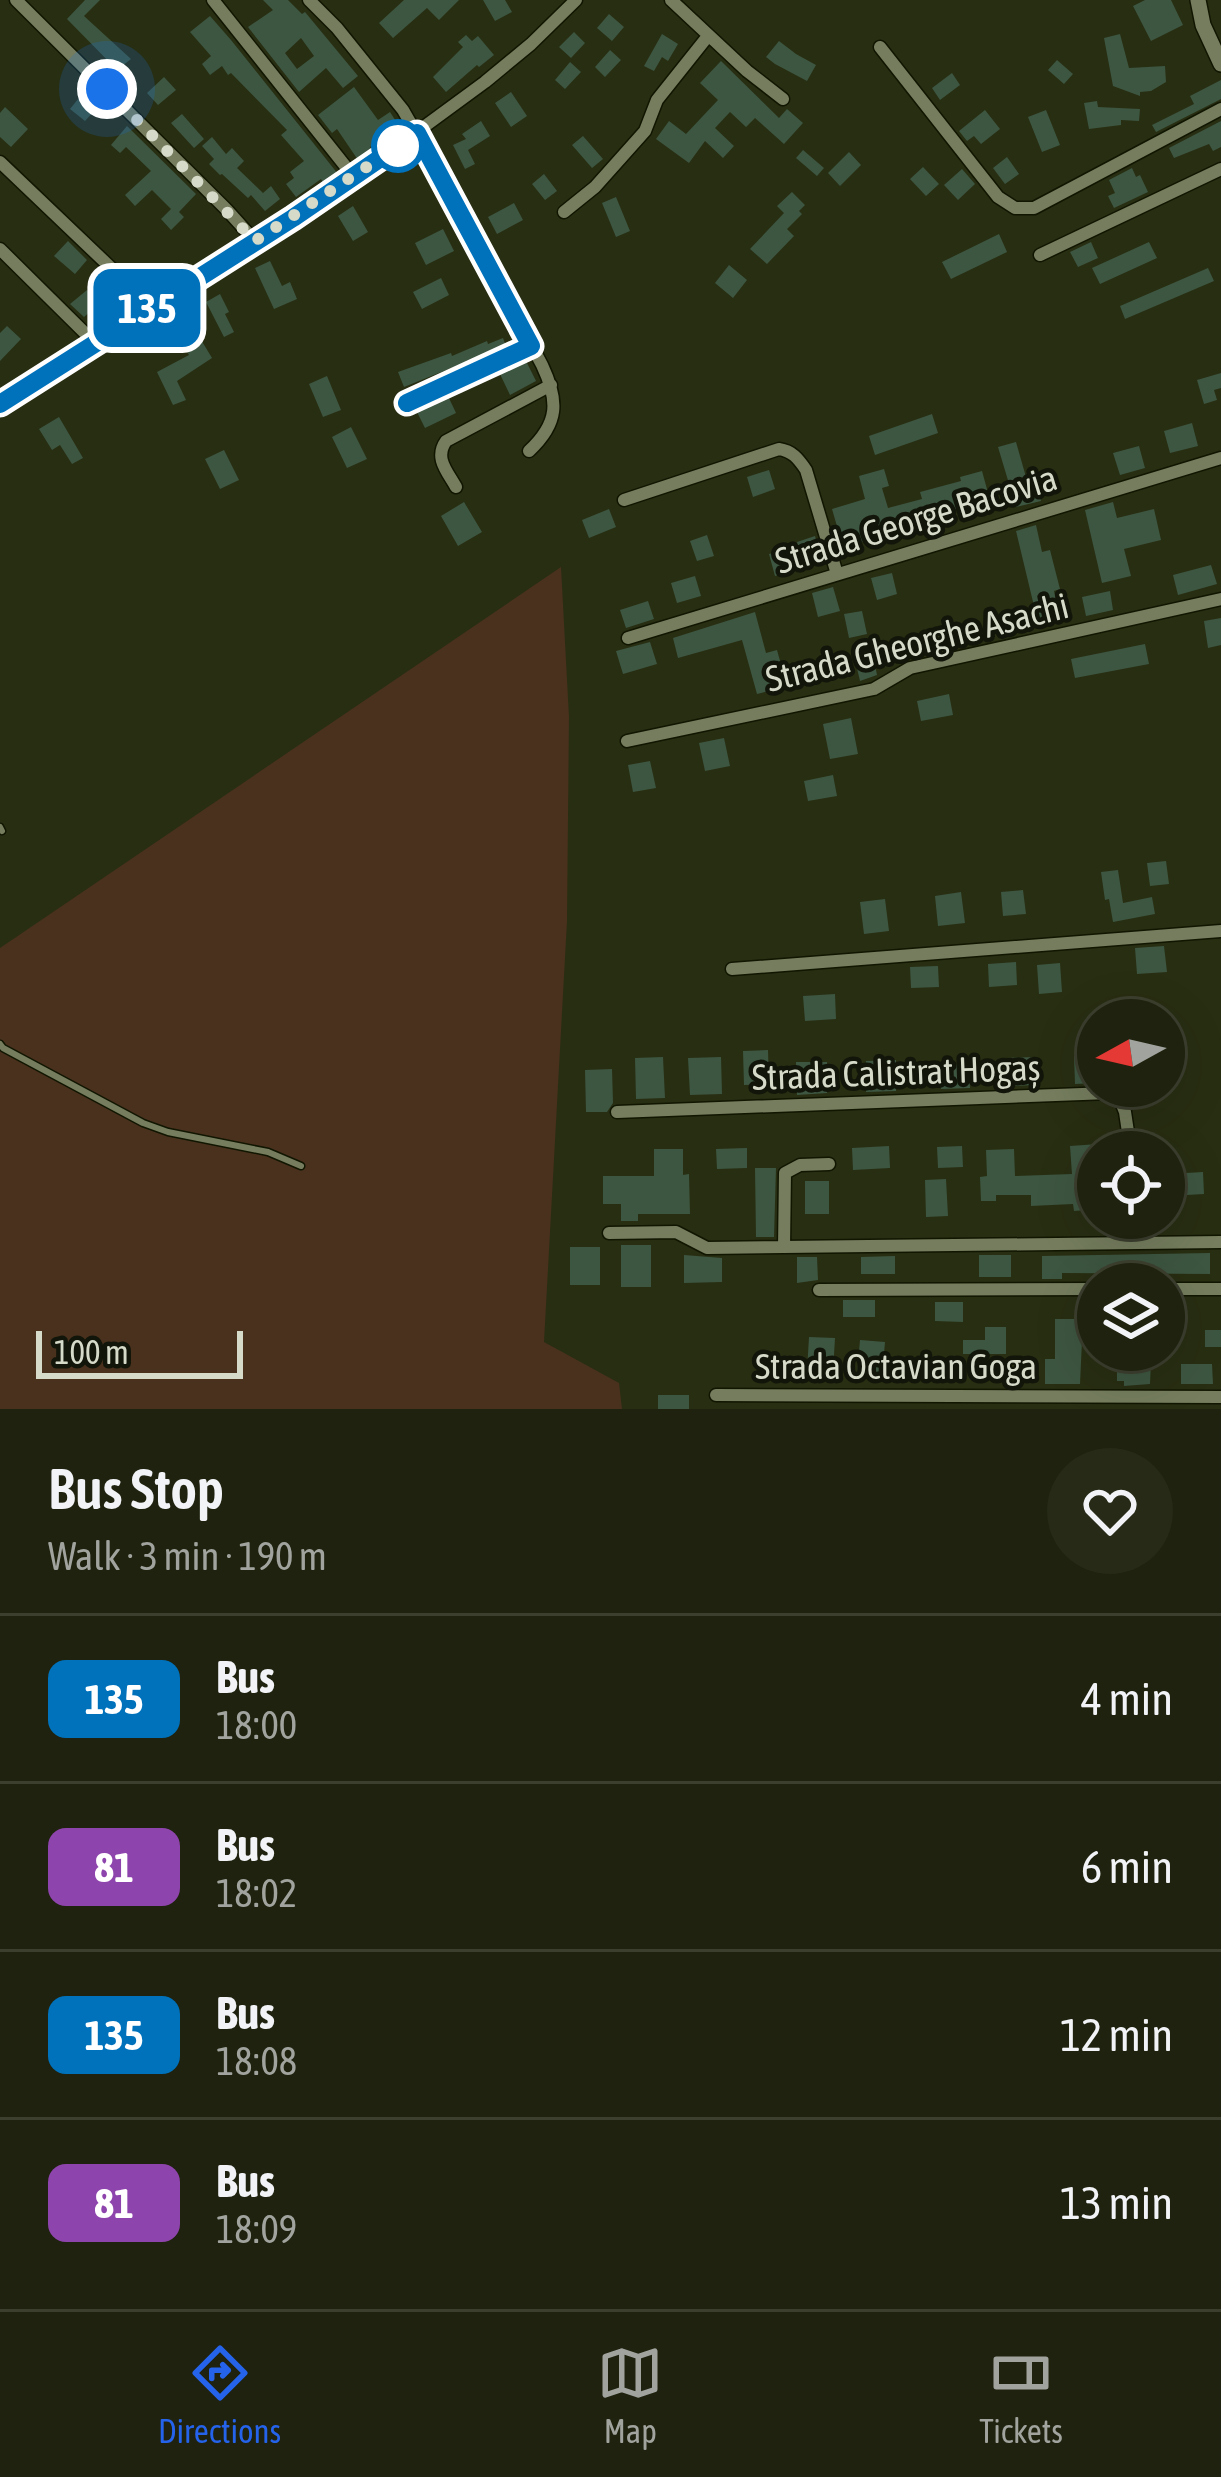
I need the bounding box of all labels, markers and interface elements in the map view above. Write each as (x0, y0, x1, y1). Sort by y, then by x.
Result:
your location (77, 59, 137, 119)
unlabelled marker (373, 121, 423, 171)
line badge: 135 (78, 269, 216, 347)
text: 135 (117, 284, 177, 332)
street label: Strada George Bacovia (770, 456, 1062, 582)
street label: Strada Gheorghe Asachi (761, 584, 1073, 700)
north arrow (1077, 999, 1185, 1107)
map controls (1077, 999, 1185, 1371)
street label: Strada Calistrat Hogaș (751, 1046, 1041, 1098)
button: locate (1077, 1131, 1185, 1239)
button: layers (1077, 1263, 1185, 1371)
scale bar (36, 1325, 243, 1378)
text: 100 m (54, 1333, 129, 1371)
street label: Strada Octavian Goga (755, 1345, 1037, 1387)
button: heart (1047, 1448, 1173, 1574)
text: Bus Stop (48, 1456, 224, 1521)
text: Walk · 3 min · 190 m (48, 1534, 327, 1578)
text: Bus (216, 1651, 275, 1703)
text: 4 min (1081, 1673, 1173, 1725)
text: 135 (84, 1675, 144, 1723)
text: 18:00 (216, 1703, 297, 1747)
text: Bus (216, 1819, 275, 1871)
text: 6 min (1081, 1841, 1173, 1893)
text: 81 (94, 1843, 134, 1891)
text: 18:02 (216, 1871, 297, 1915)
text: Bus (216, 1987, 275, 2039)
text: 12 min (1060, 2009, 1173, 2061)
text: 135 (84, 2011, 144, 2059)
text: 18:08 (216, 2039, 297, 2083)
text: Bus (216, 2155, 275, 2207)
text: 13 min (1060, 2177, 1173, 2229)
text: 81 (94, 2179, 134, 2227)
text: 18:09 (216, 2207, 297, 2251)
tab: Directions (158, 2340, 281, 2450)
tab: Map (597, 2340, 663, 2450)
tab: Tickets (979, 2340, 1063, 2450)

